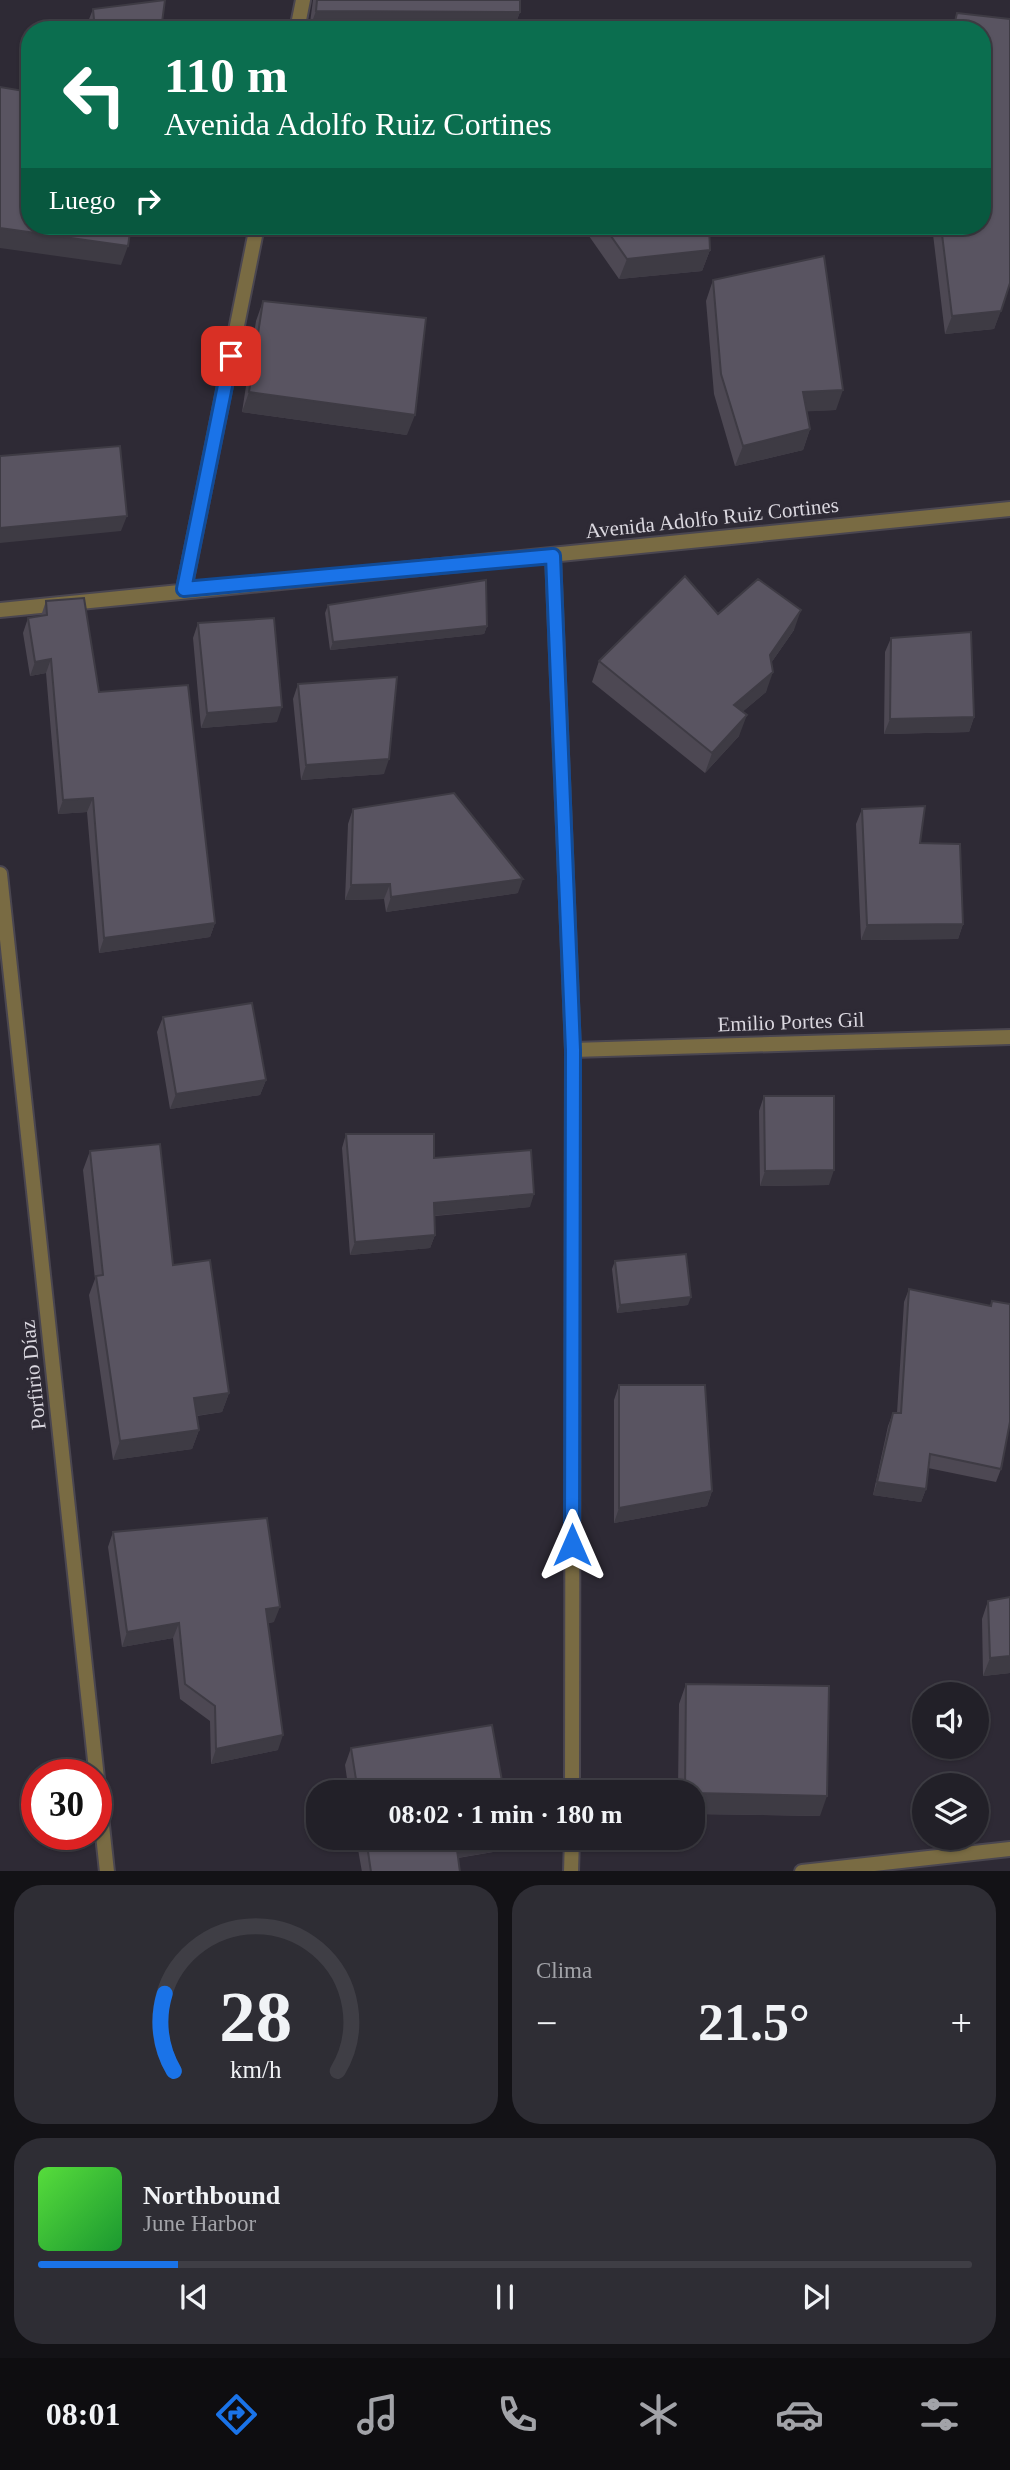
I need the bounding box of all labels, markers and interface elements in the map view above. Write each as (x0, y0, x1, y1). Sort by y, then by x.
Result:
text: 110 m (164, 48, 288, 103)
icon: left (49, 49, 140, 140)
text: Avenida Adolfo Ruiz Cortines (164, 106, 552, 142)
icon: right (129, 182, 167, 220)
text: Luego (49, 186, 115, 215)
pin (201, 326, 261, 386)
icon: arrive (212, 337, 250, 375)
street label: Avenida Adolfo Ruiz Cortines (584, 493, 840, 543)
street label: Emilio Portes Gil (717, 1007, 865, 1037)
street label: Porfirio Díaz (15, 1319, 51, 1431)
position arrow (535, 1508, 609, 1582)
map controls (912, 1682, 989, 1850)
button: sound (912, 1682, 989, 1759)
speed limit sign: 30 (21, 1759, 112, 1850)
button: layers (912, 1773, 989, 1850)
text: 08:02 · 1 min · 180 m (389, 1800, 623, 1829)
text: Clima (536, 1958, 592, 1983)
text: 28 (220, 1976, 292, 2057)
text: 21.5° (698, 1994, 810, 2051)
text: − (536, 2002, 557, 2044)
text: + (951, 2002, 972, 2044)
text: km/h (230, 2055, 282, 2082)
text: Northbound (143, 2181, 280, 2210)
text: June Harbor (143, 2211, 256, 2236)
icon: previous (175, 2278, 213, 2316)
icon: pause (486, 2278, 524, 2316)
icon: next (797, 2278, 835, 2316)
icon: directions (212, 2390, 261, 2439)
icon: music (353, 2390, 402, 2439)
icon: phone (493, 2390, 542, 2439)
icon: climate (634, 2390, 683, 2439)
icon: car (775, 2390, 824, 2439)
icon: filters (915, 2390, 964, 2439)
text: 08:01 (46, 2396, 120, 2432)

